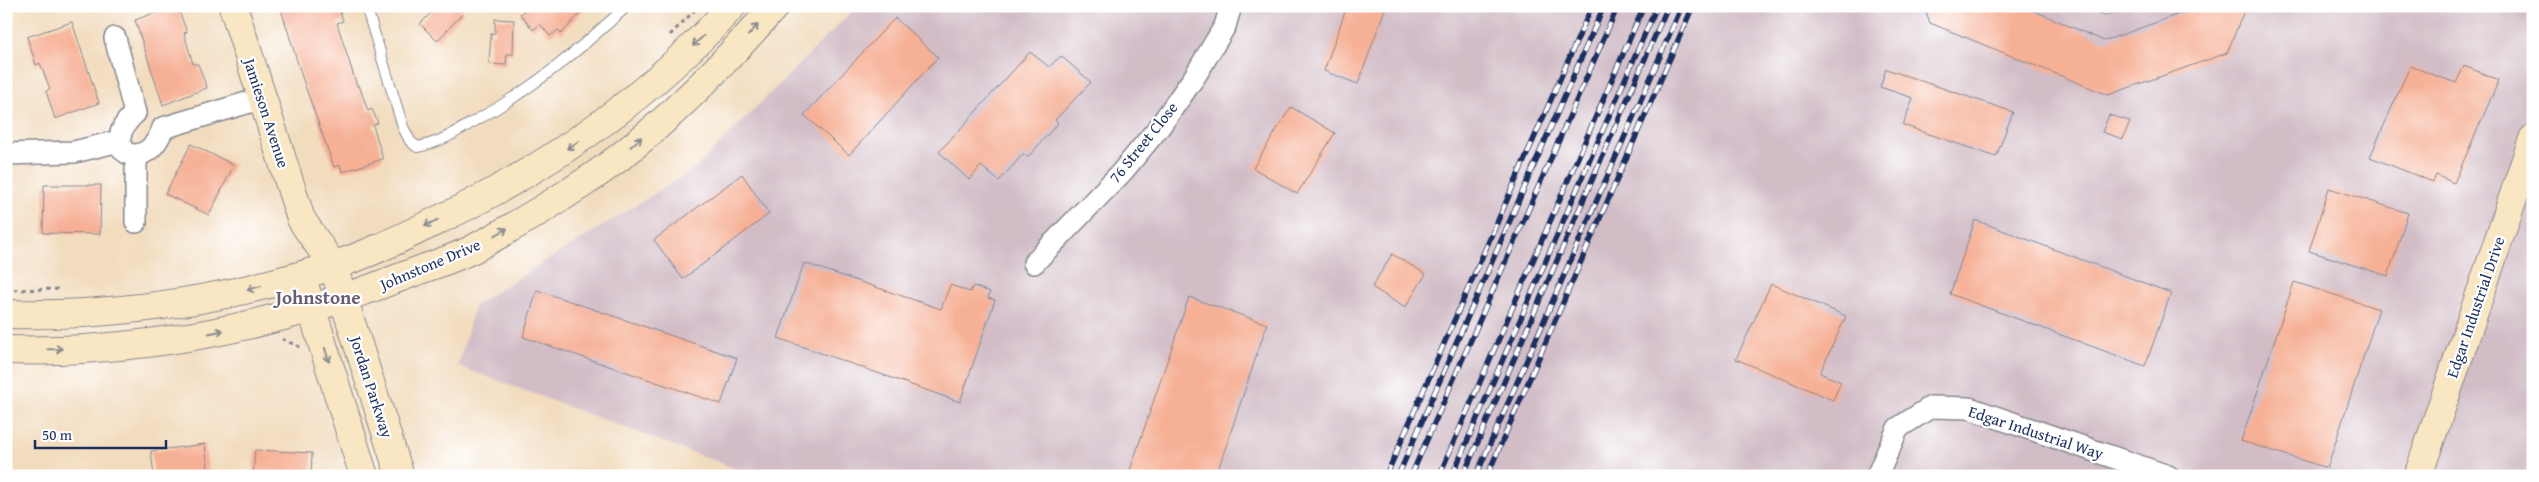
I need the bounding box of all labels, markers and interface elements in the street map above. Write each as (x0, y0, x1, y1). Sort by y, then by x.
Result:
one-way arrow (747, 24, 759, 37)
one-way arrow (691, 35, 704, 47)
street label: Jamieson Avenue (237, 53, 296, 171)
street label: 76 Street Close (1103, 96, 1183, 188)
one-way arrow (629, 137, 642, 148)
one-way arrow (566, 140, 580, 150)
one-way arrow (424, 219, 439, 229)
one-way arrow (493, 227, 507, 237)
street label: Johnstone Drive (374, 232, 484, 297)
street label: Edgar Industrial Drive (2440, 233, 2510, 381)
one-way arrow (246, 283, 262, 293)
district label: Johnstone (272, 283, 361, 311)
one-way arrow (208, 326, 224, 336)
street label: Jordan Parkway (344, 331, 400, 441)
one-way arrow (47, 345, 63, 354)
one-way arrow (323, 347, 333, 363)
street label: Edgar Industrial Way (1965, 399, 2107, 465)
scale bar (35, 417, 166, 449)
text: 50 m (42, 424, 73, 445)

